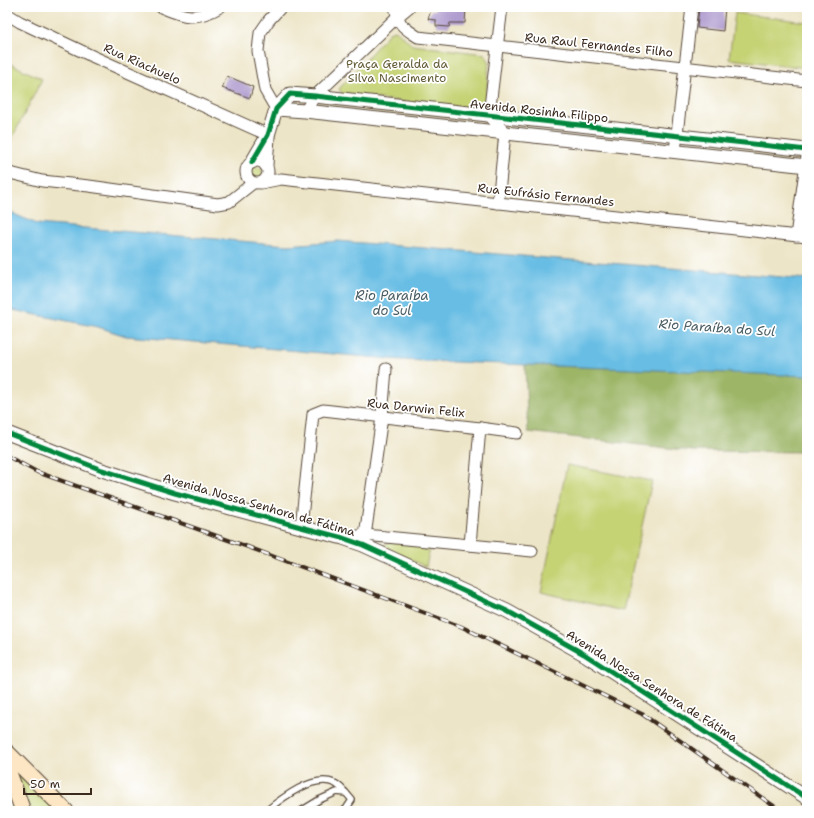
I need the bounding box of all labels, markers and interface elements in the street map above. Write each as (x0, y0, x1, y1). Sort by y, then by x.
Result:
street label: Rua Raul Fernandes Filho (524, 29, 674, 61)
street label: Rua Riachuelo (101, 40, 183, 88)
park label: Praça Geralda da Silva Nascimento (346, 56, 449, 86)
street label: Avenida Rosinha Filippo (469, 96, 609, 126)
street label: Rua Eufrásio Fernandes (477, 180, 615, 210)
water label: Rio Paraíba do Sul (355, 287, 429, 319)
water label: Rio Paraíba do Sul (658, 315, 776, 340)
street label: Rua Darwin Felix (366, 395, 466, 421)
street label: Avenida Nossa Senhora de Fátima (161, 470, 358, 540)
street label: Avenida Nossa Senhora de Fátima (563, 626, 741, 746)
scale bar (24, 770, 91, 796)
text: 50 m (30, 776, 60, 792)

